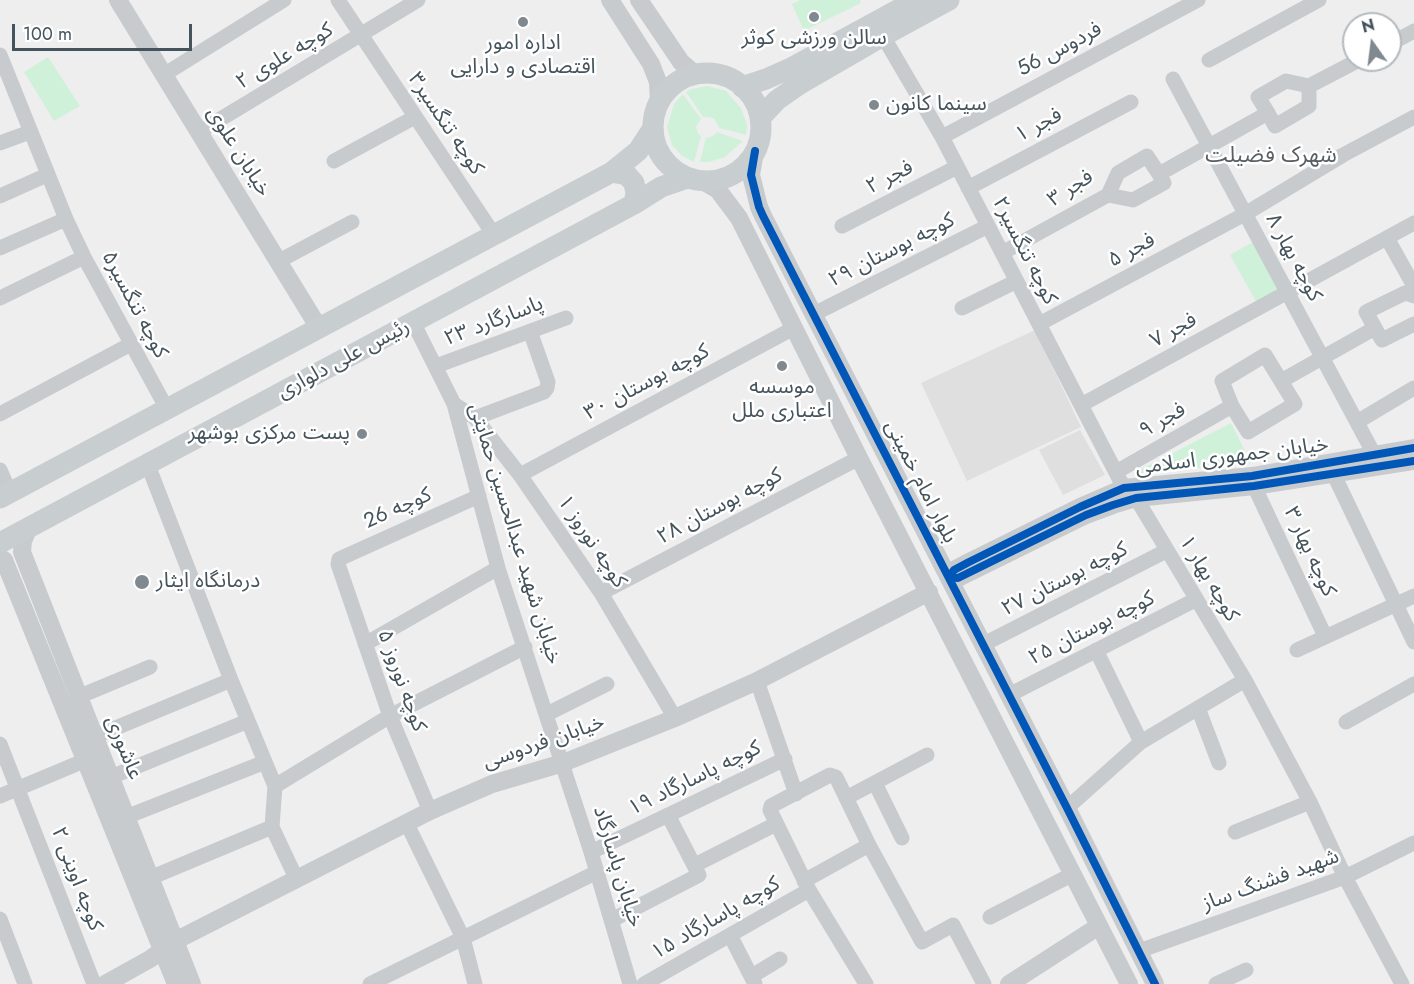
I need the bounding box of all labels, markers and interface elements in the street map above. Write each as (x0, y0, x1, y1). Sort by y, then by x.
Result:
marker: سالن ورزشی کوثر (807, 10, 821, 24)
scale bar (15, 12, 195, 50)
north arrow (1342, 12, 1402, 72)
text: N (1359, 13, 1377, 39)
marker: اداره امور اقتصادی و دارایی (516, 15, 530, 29)
street label: فردوس 56 (1013, 17, 1107, 83)
street label: کوچه علوی ۲ (232, 18, 338, 96)
text: 100 m (23, 21, 72, 47)
place label: سالن ورزشی کوثر (741, 26, 887, 52)
place label: اداره امور اقتصادی و دارایی (450, 31, 596, 81)
street label: کوچه تنگسیر۳ (402, 68, 488, 180)
place label: سینما کانون (886, 92, 987, 118)
marker: سینما کانون (867, 98, 881, 112)
street label: خیابان علوی (200, 102, 276, 202)
street label: فجر ۱ (1011, 103, 1067, 149)
district label: شهرک فضیلت (1205, 144, 1337, 170)
street label: فجر ۲ (862, 156, 918, 200)
street label: فجر ۳ (1043, 165, 1099, 213)
street label: کوچه تنگسیر۲ (986, 193, 1062, 309)
street label: کوچه بوستان ۲۹ (825, 208, 959, 294)
street label: کوچه بهار ۸ (1259, 210, 1327, 306)
street label: فجر ۵ (1104, 228, 1160, 274)
street label: کوچه تنگسیر۵ (95, 247, 173, 363)
street label: پاسارگارد ۲۳ (441, 292, 547, 352)
street label: فجر ۷ (1146, 308, 1202, 354)
street label: رئیس علی دلواری (274, 315, 414, 405)
street label: کوچه بوستان ۳۰ (580, 339, 714, 427)
marker: موسسه اعتباری ملل (775, 359, 789, 373)
place label: موسسه اعتباری ملل (732, 375, 832, 425)
street label: فجر ۹ (1135, 398, 1191, 444)
street label: خیابان شهید عبدالحسین حمایتی (462, 401, 566, 667)
street label: بلوار امام خمینی (878, 416, 962, 548)
place label: پست مرکزی بوشهر (188, 421, 350, 447)
marker: پست مرکزی بوشهر (355, 427, 369, 441)
street label: خیابان جمهوری اسلامی (1134, 433, 1330, 481)
street label: کوچه بوستان ۲۸ (653, 463, 787, 551)
street label: کوچه 26 (360, 483, 436, 535)
street label: کوچه نوروز ۱ (551, 491, 631, 593)
street label: کوچه بهار ۳ (1277, 503, 1341, 601)
street label: کوچه بهار ۱ (1173, 531, 1243, 627)
street label: کوچه بوستان ۲۷ (998, 537, 1132, 623)
place label: درمانگاه ایثار (156, 569, 260, 595)
marker: درمانگاه ایثار (133, 573, 151, 591)
street label: کوچه بوستان ۲۵ (1025, 586, 1159, 672)
street label: کوچه نوروز ۵ (371, 627, 431, 735)
street label: خیابان فردوسی (480, 710, 608, 776)
street label: عاشوری (99, 712, 147, 784)
street label: کوچه پاسارگاد ۱۹ (625, 736, 765, 822)
street label: خیابان پاسارگاد (587, 803, 647, 931)
street label: کوچه اوینی ۲ (45, 824, 107, 934)
street label: شهید فشنگ ساز (1199, 845, 1343, 917)
street label: کوچه پاسارگاد ۱۵ (647, 872, 785, 966)

